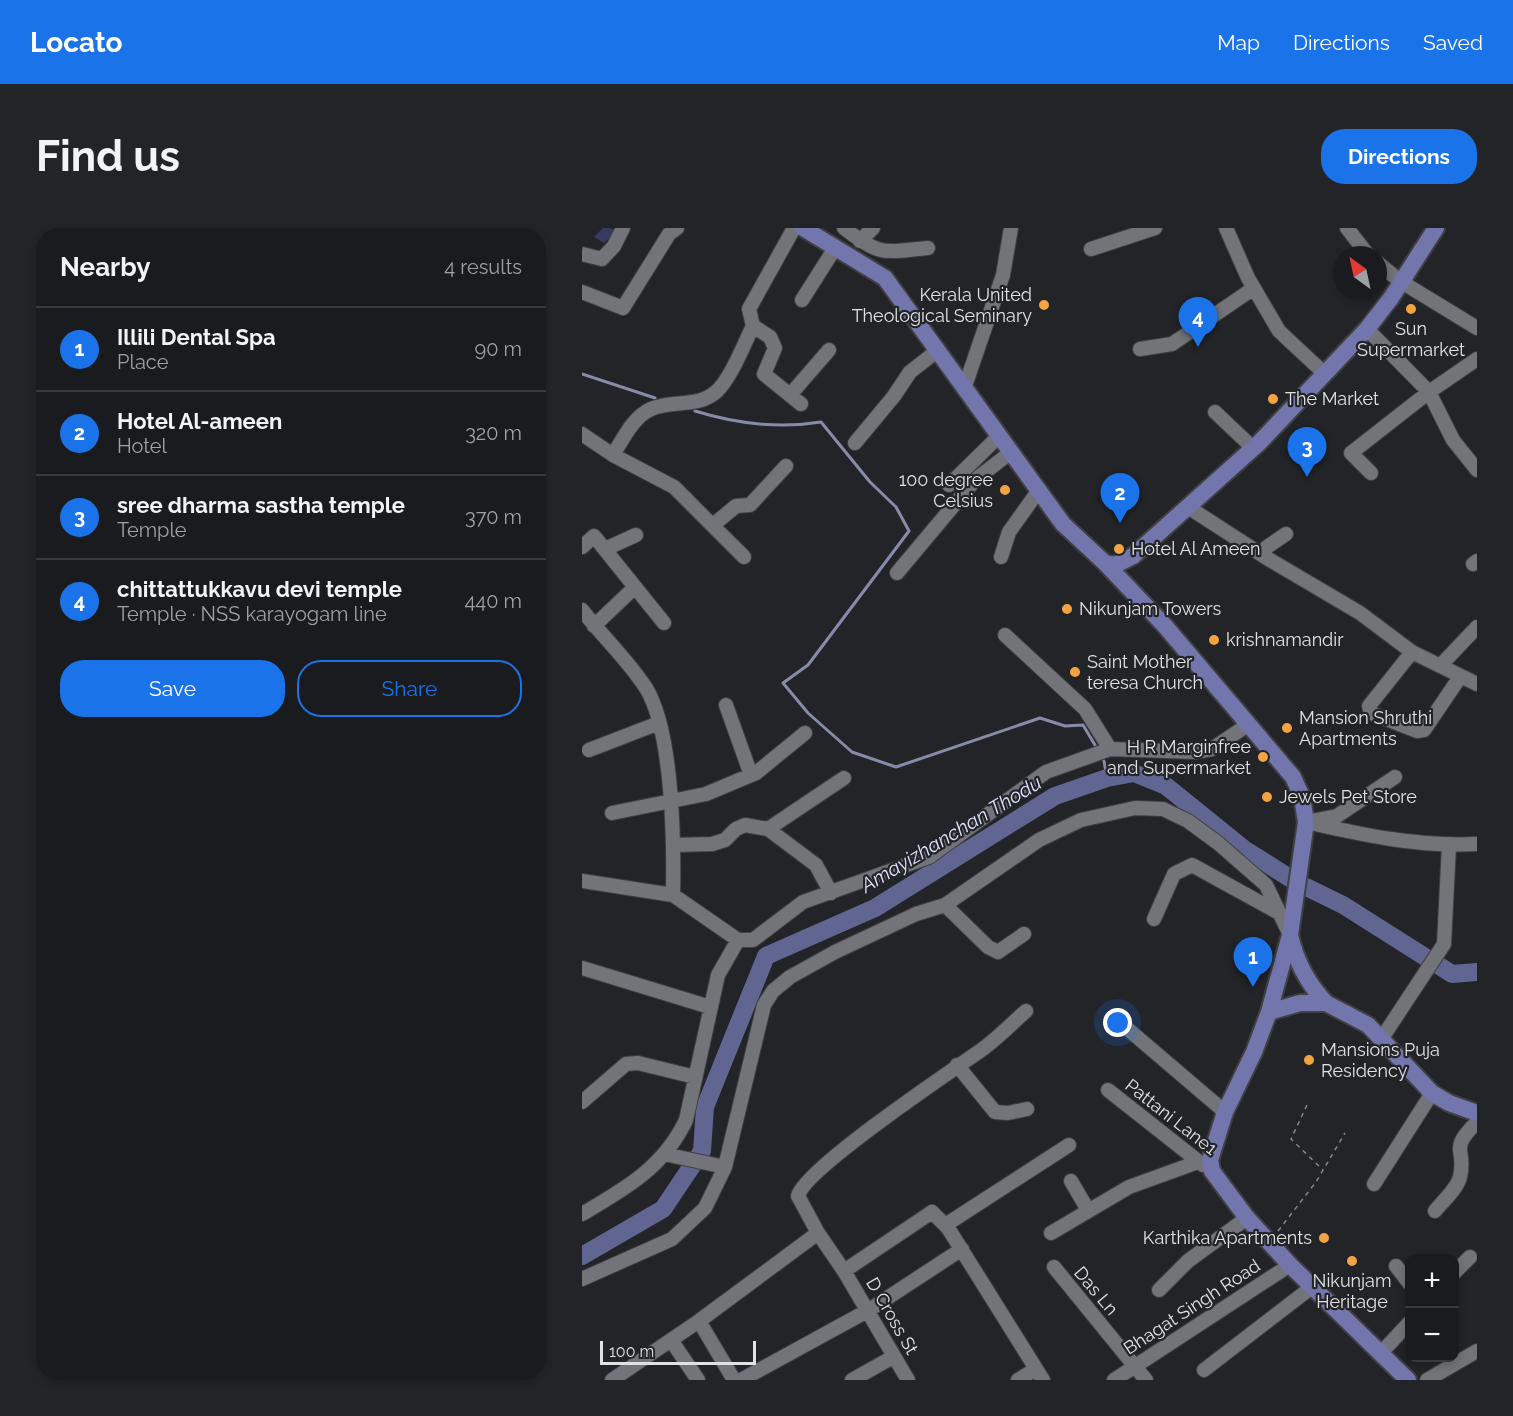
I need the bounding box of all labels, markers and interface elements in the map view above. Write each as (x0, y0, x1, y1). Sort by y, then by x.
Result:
text: Locato (30, 26, 122, 59)
text: Map (1217, 30, 1260, 55)
text: Directions (1293, 30, 1390, 55)
text: Saved (1423, 30, 1483, 55)
button: Directions (1321, 129, 1477, 184)
text: Find us (36, 132, 180, 181)
north arrow (1333, 246, 1387, 300)
text: Nearby (60, 252, 150, 282)
text: 4 results (444, 255, 522, 279)
place label: Kerala United Theological Seminary (852, 284, 1032, 326)
marker: Kerala United Theological Seminary (1037, 298, 1051, 312)
pin: 4 (1178, 298, 1218, 347)
marker: Sun Supermarket (1404, 302, 1418, 316)
place label: Sun Supermarket (1357, 318, 1465, 360)
text: Illili Dental Spa (117, 324, 276, 350)
text: 1 (75, 337, 84, 361)
text: 90 m (475, 337, 522, 361)
text: Place (117, 350, 168, 374)
place label: The Market (1285, 388, 1379, 409)
marker: The Market (1266, 392, 1280, 406)
text: Hotel Al-ameen (117, 408, 282, 434)
text: 2 (74, 421, 85, 445)
text: 320 m (465, 421, 522, 445)
pin: 3 (1288, 428, 1326, 477)
text: Hotel (117, 434, 167, 458)
place label: 100 degree Celsius (899, 469, 993, 511)
pin: 2 (1100, 474, 1140, 523)
marker: 100 degree Celsius (998, 483, 1012, 497)
text: sree dharma sastha temple (117, 492, 405, 518)
text: 3 (74, 505, 85, 529)
text: 370 m (465, 505, 522, 529)
text: Temple (117, 518, 187, 542)
place label: Hotel Al Ameen (1131, 538, 1260, 559)
marker: Hotel Al Ameen (1112, 542, 1126, 556)
text: chittattukkavu devi temple (117, 576, 402, 602)
text: 4 (74, 589, 85, 613)
text: 440 m (464, 589, 522, 613)
place label: Nikunjam Towers (1079, 598, 1222, 619)
text: Temple · NSS karayogam line (117, 602, 387, 626)
marker: Nikunjam Towers (1060, 602, 1074, 616)
place label: krishnamandir (1226, 629, 1344, 650)
marker: krishnamandir (1207, 633, 1221, 647)
place label: Saint Mother teresa Church (1087, 651, 1203, 693)
button: Save (60, 660, 285, 717)
button: Share (297, 660, 522, 717)
marker: Saint Mother teresa Church (1068, 665, 1082, 679)
place label: Mansion Shruthi Apartments (1299, 707, 1432, 749)
marker: Mansion Shruthi Apartments (1280, 721, 1294, 735)
place label: H R Marginfree and Supermarket (1107, 736, 1251, 778)
marker: H R Marginfree and Supermarket (1256, 750, 1270, 764)
water label: Amayizhanchan Thodu (855, 770, 1046, 898)
place label: Jewels Pet Store (1279, 786, 1417, 807)
marker: Jewels Pet Store (1260, 790, 1274, 804)
pin: 1 (1234, 938, 1272, 987)
your location (1103, 1008, 1132, 1037)
place label: Mansions Puja Residency (1321, 1039, 1440, 1081)
marker: Mansions Puja Residency (1302, 1053, 1316, 1067)
street label: Pattani Lane1 (1121, 1074, 1222, 1159)
place label: Karthika Apartments (1143, 1227, 1312, 1248)
marker: Karthika Apartments (1317, 1231, 1331, 1245)
marker: Nikunjam Heritage (1345, 1254, 1359, 1268)
map controls (1405, 1254, 1459, 1362)
button: + (1405, 1254, 1459, 1308)
street label: Bhagat Singh Road (1120, 1255, 1264, 1359)
street label: Das Ln (1070, 1262, 1123, 1319)
place label: Nikunjam Heritage (1313, 1270, 1391, 1312)
street label: D Cross St (862, 1274, 923, 1358)
button: − (1405, 1308, 1459, 1362)
scale bar (600, 1338, 756, 1366)
text: 100 m (609, 1342, 654, 1361)

